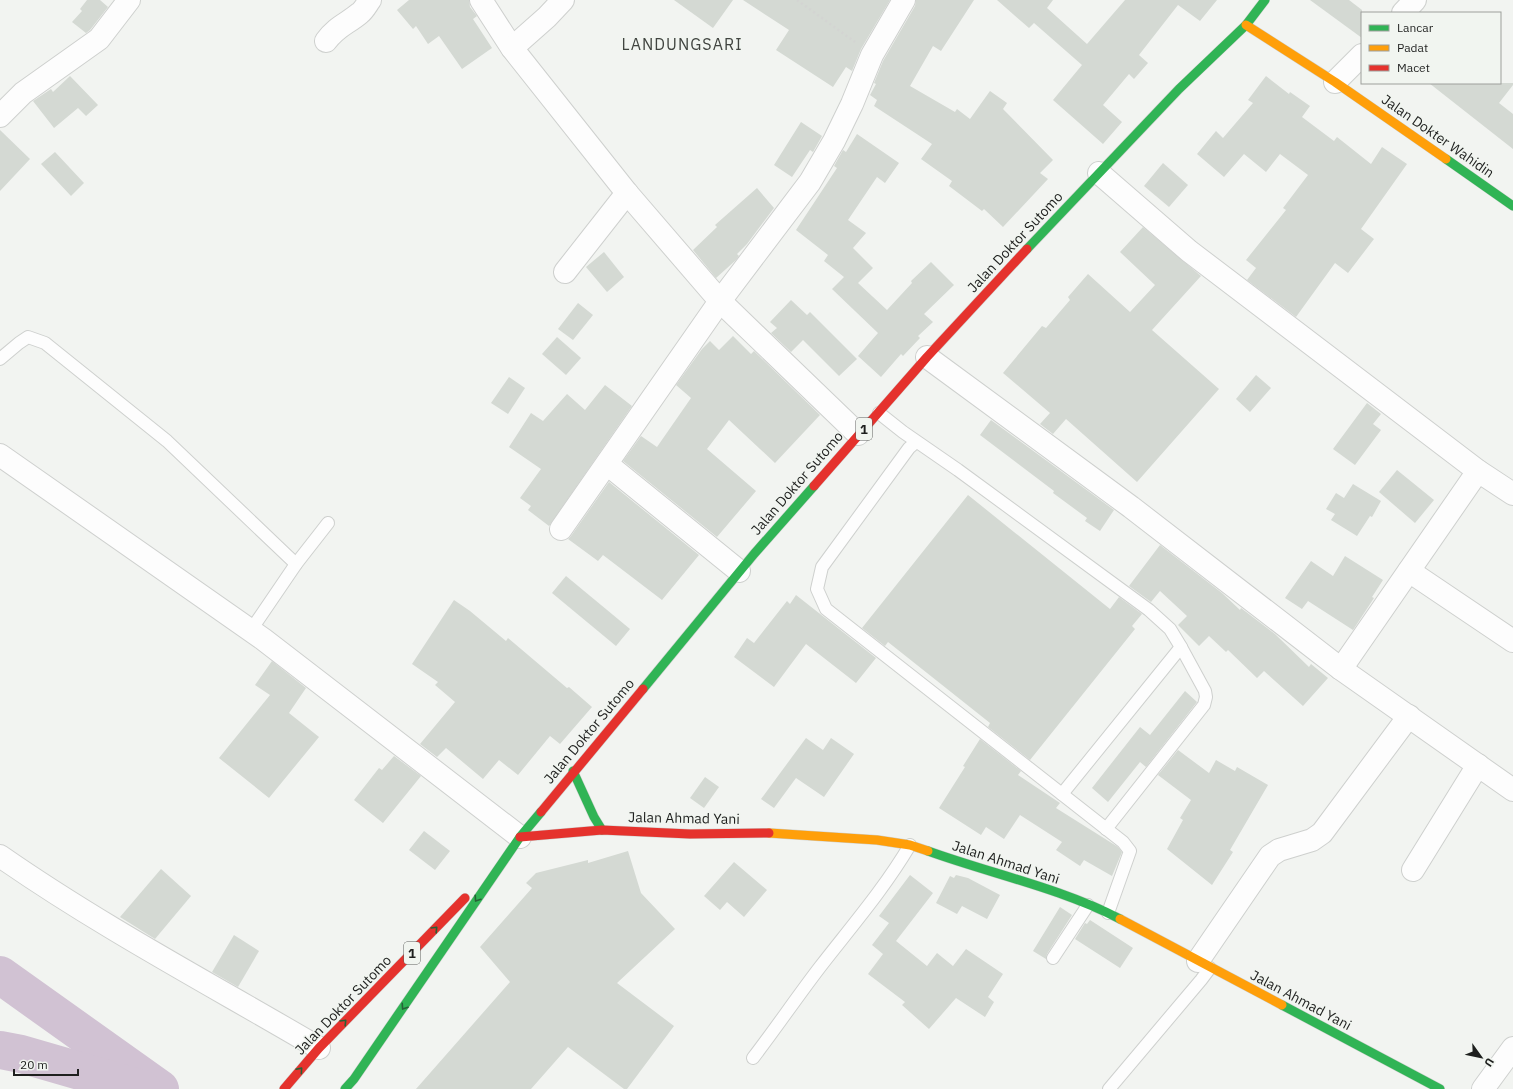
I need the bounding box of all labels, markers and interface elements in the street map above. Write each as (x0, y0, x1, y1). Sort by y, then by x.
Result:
legend (1361, 12, 1501, 84)
text: Lancar (1397, 20, 1434, 35)
district label: LANDUNGSARI (621, 34, 743, 54)
text: Padat (1397, 40, 1428, 55)
text: Macet (1397, 60, 1430, 75)
street label: Jalan Dokter Wahidin (1378, 90, 1498, 182)
street label: Jalan Doktor Sutomo (964, 188, 1067, 296)
road number: 1 (856, 418, 872, 440)
street label: Jalan Doktor Sutomo (747, 427, 847, 539)
street label: Jalan Doktor Sutomo (540, 675, 638, 787)
street label: Jalan Ahmad Yani (628, 808, 740, 828)
street label: Jalan Ahmad Yani (950, 836, 1062, 888)
one-way arrow (475, 895, 482, 902)
one-way arrow (430, 926, 438, 934)
road number: 1 (404, 942, 420, 964)
street label: Jalan Doktor Sutomo (291, 951, 395, 1059)
street label: Jalan Ahmad Yani (1247, 966, 1355, 1034)
one-way arrow (401, 1002, 408, 1009)
one-way arrow (339, 1019, 347, 1027)
north arrow (1461, 1037, 1501, 1077)
scale bar (14, 1051, 78, 1077)
text: U (1481, 1055, 1497, 1069)
text: 20 m (20, 1057, 48, 1072)
one-way arrow (296, 1067, 303, 1074)

